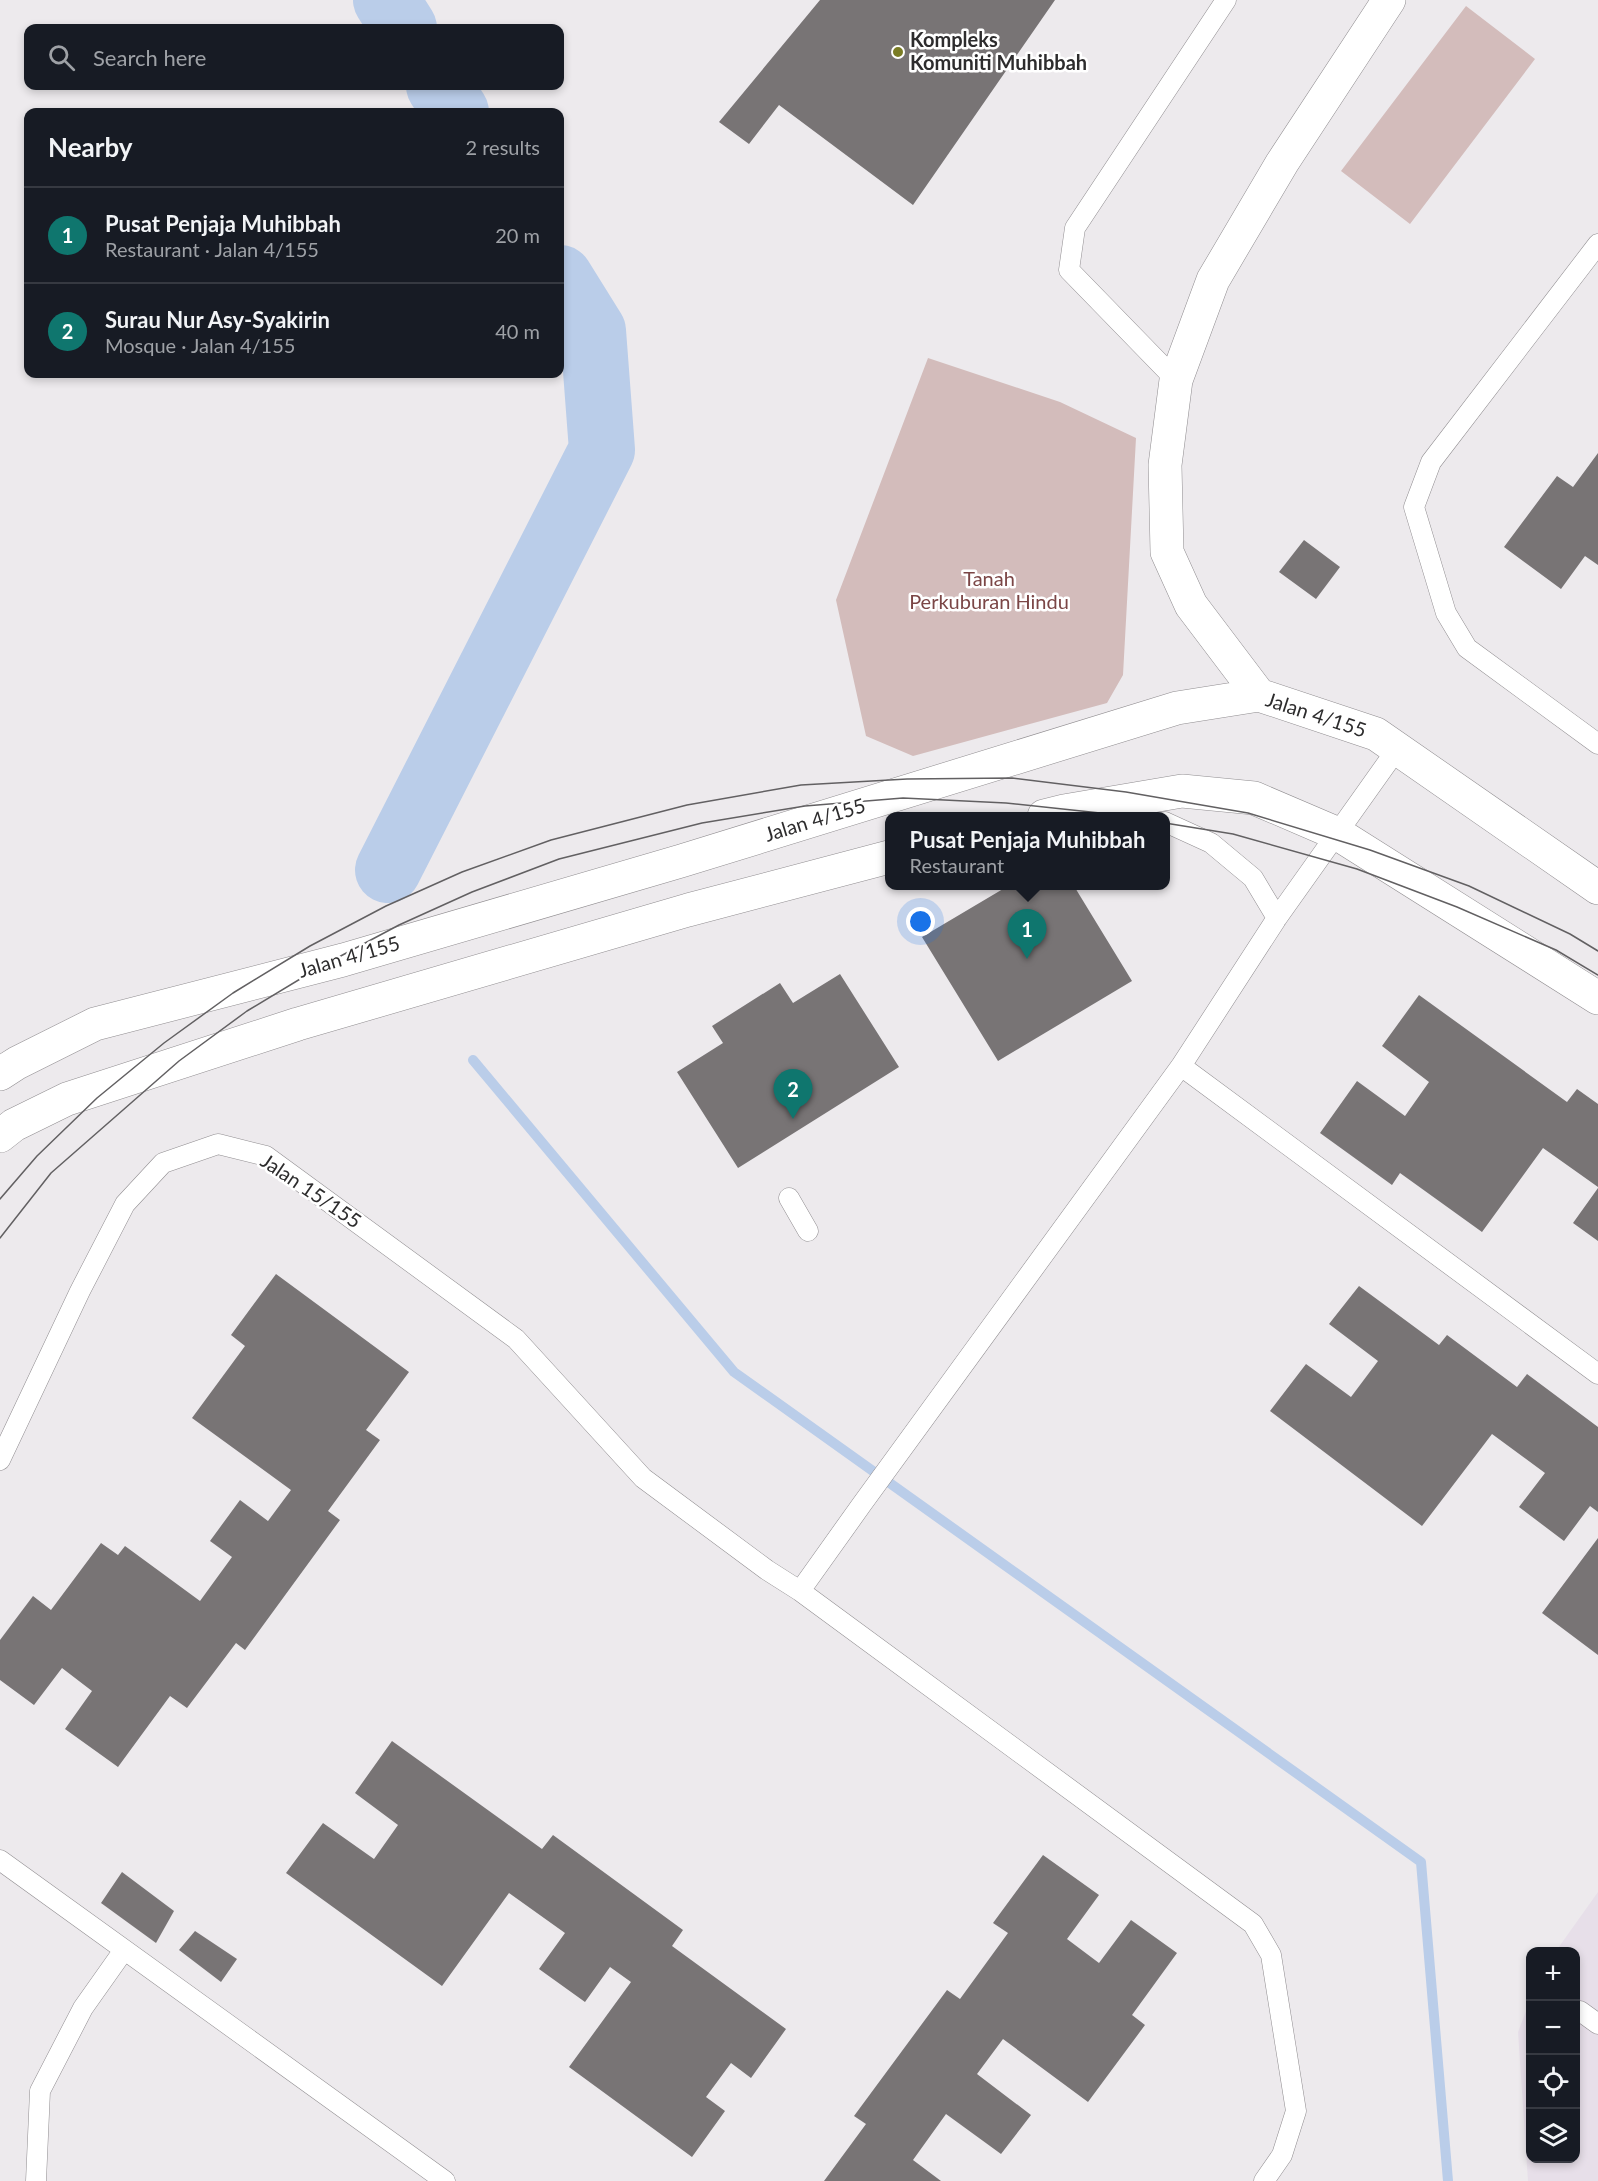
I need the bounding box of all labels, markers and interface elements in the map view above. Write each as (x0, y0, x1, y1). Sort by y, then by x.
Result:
search box (24, 24, 564, 90)
place label: Kompleks Komuniti Muhibbah (910, 27, 1087, 74)
icon: search (45, 41, 78, 74)
text: Search here (93, 44, 206, 71)
marker: Kompleks Komuniti Muhibbah (891, 45, 905, 59)
text: Nearby (48, 131, 133, 163)
text: 2 results (465, 135, 540, 159)
text: Pusat Penjaja Muhibbah (105, 210, 341, 237)
text: 1 (62, 223, 73, 247)
text: 20 m (495, 223, 540, 247)
text: Restaurant · Jalan 4/155 (105, 237, 319, 261)
text: Surau Nur Asy-Syakirin (105, 306, 330, 333)
text: 2 (62, 319, 73, 343)
text: 40 m (495, 319, 540, 343)
text: Mosque · Jalan 4/155 (105, 333, 295, 357)
park label: Tanah Perkuburan Hindu (909, 566, 1069, 613)
street label: Jalan 4/155 (1263, 687, 1370, 742)
street label: Jalan 4/155 (761, 792, 868, 846)
popup (885, 812, 1170, 890)
text: Pusat Penjaja Muhibbah (910, 826, 1145, 853)
text: Restaurant (910, 853, 1004, 877)
your location (906, 907, 935, 936)
pin: 1 (1008, 910, 1046, 959)
street label: Jalan 4/155 (295, 930, 402, 982)
pin: 2 (774, 1070, 812, 1119)
street label: Jalan 15/155 (257, 1148, 366, 1233)
map controls (1526, 1947, 1580, 2163)
button: + (1526, 1947, 1580, 2001)
button: − (1526, 2001, 1580, 2055)
button: locate (1526, 2055, 1580, 2109)
button: layers (1526, 2109, 1580, 2163)

